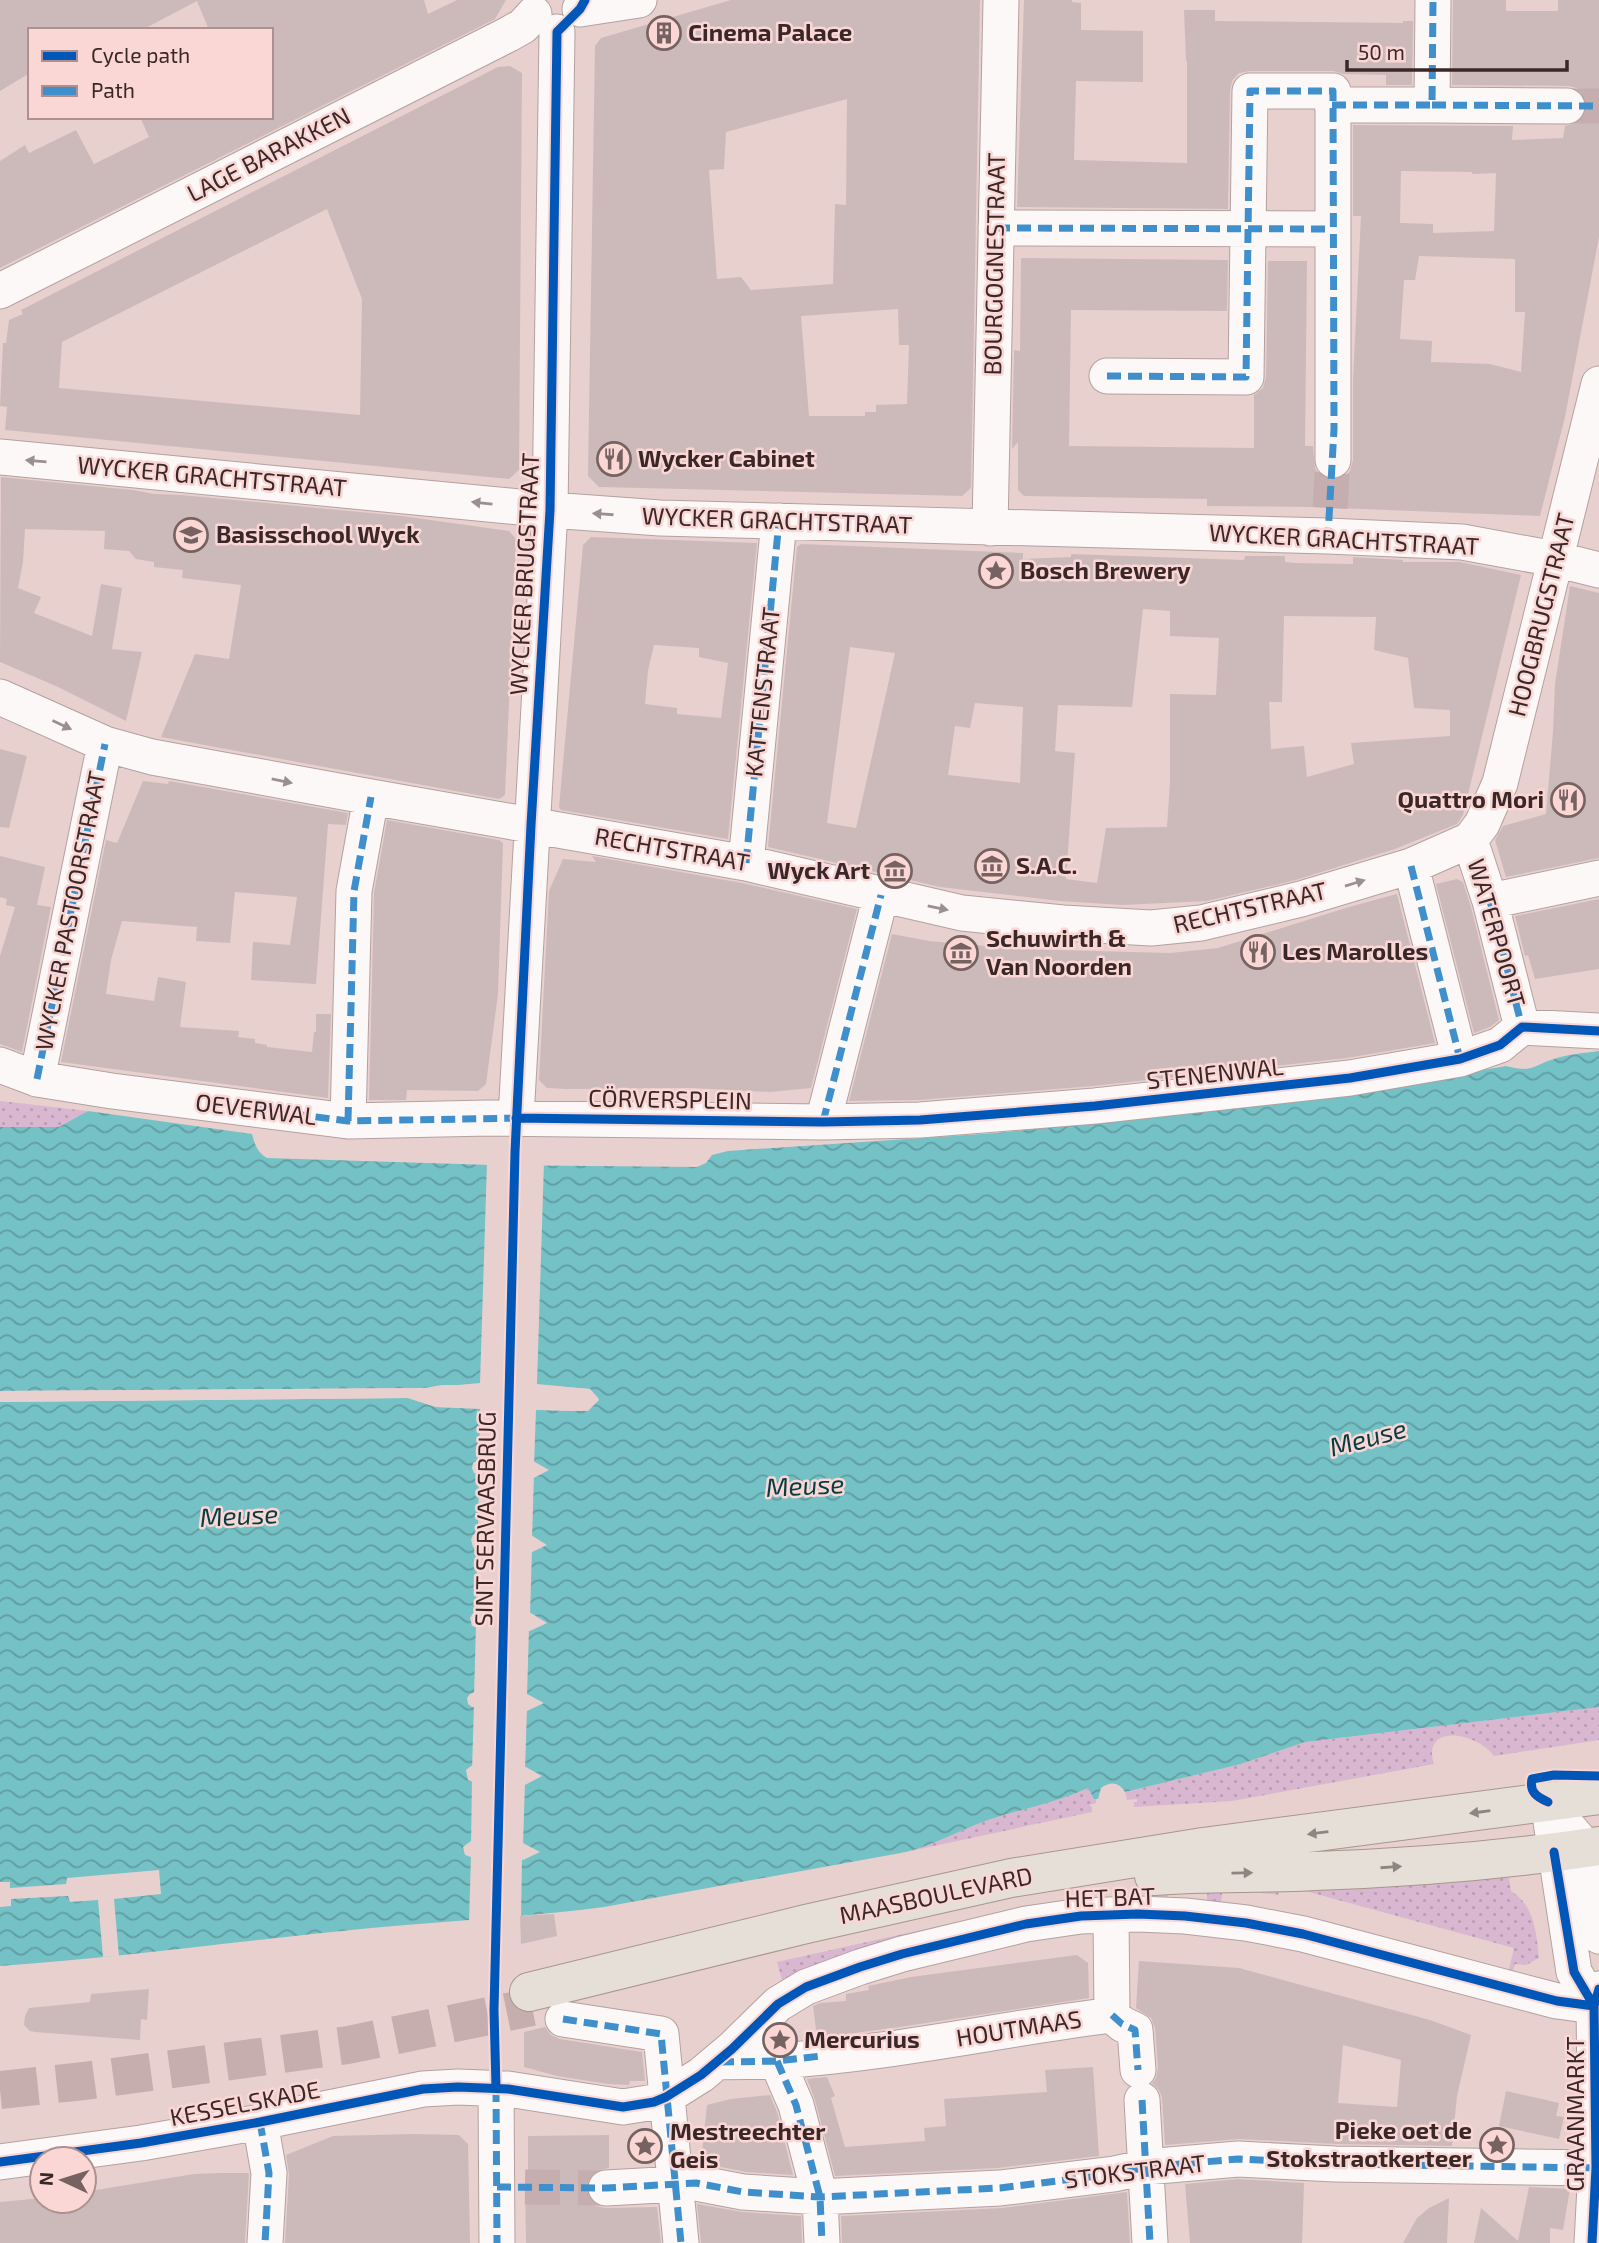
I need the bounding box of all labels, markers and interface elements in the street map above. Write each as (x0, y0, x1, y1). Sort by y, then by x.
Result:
building icon: Cinema Palace (645, 14, 683, 52)
place label: Cinema Palace (688, 17, 852, 46)
legend (28, 28, 273, 119)
scale bar (1347, 28, 1568, 72)
text: 50 m (1358, 39, 1405, 64)
text: Cycle path (91, 42, 190, 67)
text: Path (91, 77, 135, 102)
street label: LAGE BARAKKEN (182, 100, 355, 207)
street label: BOURGOGNESTRAAT (977, 152, 1010, 376)
restaurant icon: Wycker Cabinet (595, 440, 633, 478)
place label: Wycker Cabinet (638, 443, 815, 472)
street label: WYCKER GRACHTSTRAAT (76, 449, 348, 502)
street label: WYCKER BRUGSTRAAT (503, 452, 544, 696)
one-way arrow (25, 455, 47, 466)
one-way arrow (471, 498, 493, 509)
street label: WYCKER GRACHTSTRAAT (641, 500, 913, 539)
one-way arrow (592, 508, 614, 519)
street label: HOOGBRUGSTRAAT (1501, 510, 1580, 719)
school or university icon: Basisschool Wyck (172, 516, 210, 554)
street label: WYCKER GRACHTSTRAAT (1208, 517, 1480, 560)
place label: Basisschool Wyck (216, 519, 420, 548)
place icon: Bosch Brewery (977, 552, 1015, 590)
place label: Bosch Brewery (1020, 555, 1191, 584)
street label: KATTENSTRAAT (738, 605, 785, 778)
one-way arrow (52, 720, 72, 731)
street label: WYCKER PASTOORSTRAAT (28, 768, 111, 1053)
one-way arrow (271, 775, 293, 786)
restaurant icon: Quattro Mori (1549, 781, 1587, 819)
place label: Quattro Mori (1398, 784, 1544, 814)
street label: RECHTSTRAAT (593, 821, 752, 876)
museum icon: S.A.C. (973, 847, 1011, 885)
place label: S.A.C. (1016, 850, 1077, 879)
museum icon: Wyck Art (876, 852, 914, 890)
place label: Wyck Art (767, 855, 870, 884)
street label: WATERPOORT (1462, 855, 1532, 1010)
street label: RECHTSTRAAT (1170, 875, 1329, 938)
one-way arrow (1344, 878, 1365, 888)
one-way arrow (927, 903, 949, 914)
place label: Schuwirth & Van Noorden (986, 923, 1132, 980)
restaurant icon: Les Marolles (1239, 933, 1277, 971)
museum icon: Schuwirth & Van Noorden (942, 934, 980, 972)
place label: Les Marolles (1282, 936, 1428, 965)
street label: STENENWAL (1145, 1051, 1285, 1094)
street label: CÖRVERSPLEIN (588, 1083, 752, 1114)
street label: OEVERWAL (194, 1087, 318, 1130)
street label: SINT SERVAASBRUG (468, 1411, 501, 1627)
water label: Meuse (1326, 1411, 1410, 1462)
water label: Meuse (765, 1467, 845, 1502)
water label: Meuse (199, 1497, 279, 1532)
one-way arrow (1469, 1806, 1491, 1817)
one-way arrow (1307, 1827, 1329, 1838)
street label: MAASBOULEVARD (837, 1860, 1035, 1929)
one-way arrow (1381, 1861, 1403, 1872)
one-way arrow (1231, 1867, 1253, 1879)
street label: HET BAT (1064, 1880, 1156, 1913)
street label: HOUTMAAS (954, 2003, 1083, 2052)
place icon: Mercurius (761, 2021, 799, 2059)
place label: Mercurius (804, 2024, 920, 2053)
street label: GRAANMARKT (1560, 2036, 1589, 2192)
street label: KESSELSKADE (167, 2074, 322, 2131)
place label: Pieke oet de Stokstraotkerteer (1266, 2115, 1473, 2172)
place label: Mestreechter Geis (670, 2116, 826, 2173)
place icon: Pieke oet de Stokstraotkerteer (1478, 2126, 1516, 2164)
place icon: Mestreechter Geis (626, 2127, 664, 2165)
north arrow (28, 2145, 98, 2215)
street label: STOKSTRAAT (1063, 2147, 1207, 2194)
text: N (34, 2171, 57, 2186)

